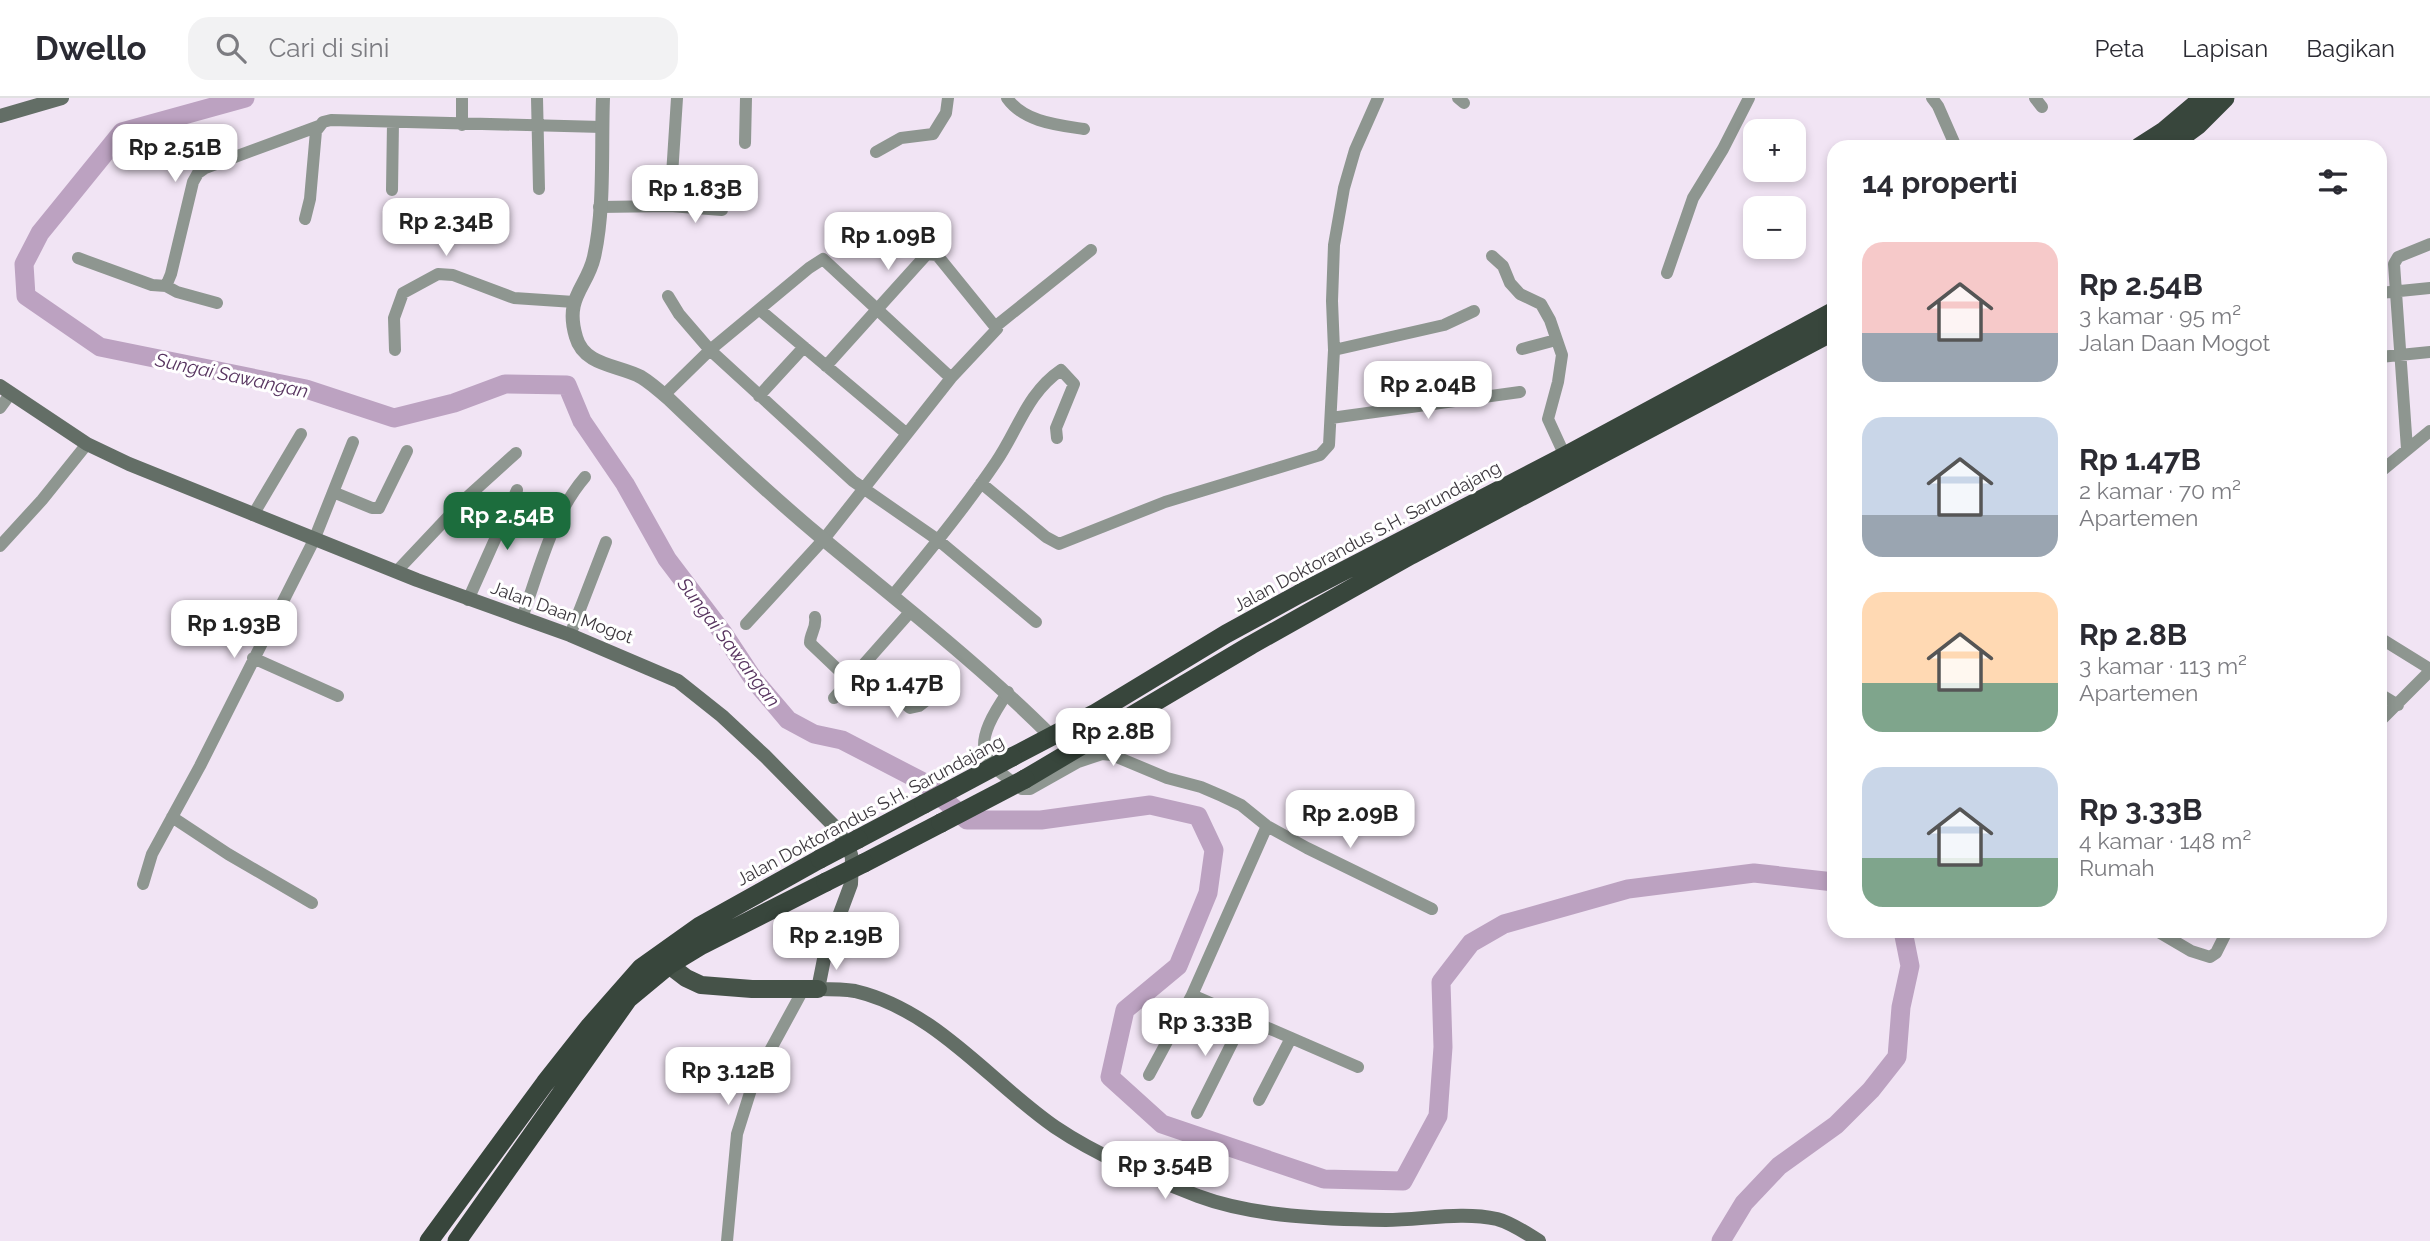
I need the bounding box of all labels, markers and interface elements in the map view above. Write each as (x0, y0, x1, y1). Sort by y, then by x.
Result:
search box (188, 17, 678, 80)
text: Dwello (35, 29, 146, 68)
icon: search (212, 29, 250, 67)
text: Cari di sini (268, 33, 389, 63)
text: Peta (2095, 34, 2144, 63)
text: Lapisan (2182, 34, 2268, 63)
text: Bagikan (2306, 34, 2395, 63)
map controls (1743, 119, 1806, 259)
button: + (1743, 119, 1806, 182)
pin: Rp 2.51B (103, 125, 247, 184)
text: Rp 2.51B (128, 133, 222, 160)
icon: filters (2314, 163, 2352, 201)
text: 14 properti (1862, 165, 2018, 200)
pin: Rp 1.83B (623, 166, 767, 225)
text: Rp 1.83B (648, 174, 742, 201)
button: − (1743, 196, 1806, 259)
pin: Rp 2.34B (374, 198, 518, 258)
text: Rp 2.34B (398, 207, 494, 234)
pin: Rp 1.09B (816, 212, 960, 272)
text: Rp 1.09B (840, 221, 936, 248)
text: Rp 2.54B (2079, 267, 2203, 302)
icon: home (1918, 270, 2002, 354)
text: 3 kamar · 95 m² (2079, 302, 2241, 329)
text: Jalan Daan Mogot (2079, 329, 2270, 356)
water label: Sungai Sawangan (153, 348, 310, 402)
pin: Rp 2.04B (1356, 362, 1500, 421)
text: Rp 2.04B (1380, 370, 1476, 397)
text: Rp 1.47B (2079, 442, 2201, 477)
icon: home (1918, 445, 2002, 529)
street label: Jalan Doktorandus S.H. Sarundajang (1230, 456, 1504, 616)
text: 2 kamar · 70 m² (2079, 477, 2241, 504)
pin: Rp 2.54B (435, 492, 579, 552)
text: Rp 2.54B (460, 501, 554, 528)
text: Apartemen (2079, 504, 2198, 531)
water label: Sungai Sawangan (673, 572, 785, 711)
street label: Jalan Daan Mogot (488, 577, 636, 647)
pin: Rp 1.93B (162, 601, 306, 660)
text: Rp 1.93B (187, 609, 281, 636)
text: Rp 2.8B (2079, 617, 2187, 652)
icon: home (1918, 620, 2002, 704)
text: 3 kamar · 113 m² (2079, 652, 2247, 679)
pin: Rp 1.47B (825, 660, 969, 720)
text: Rp 1.47B (850, 669, 944, 696)
text: Apartemen (2079, 679, 2198, 706)
pin: Rp 2.8B (1048, 708, 1178, 768)
text: Rp 2.8B (1072, 717, 1154, 744)
street label: Jalan Doktorandus S.H. Sarundajang (733, 730, 1007, 890)
pin: Rp 2.09B (1278, 790, 1422, 850)
text: Rp 3.33B (2079, 792, 2202, 827)
icon: home (1918, 795, 2002, 879)
text: Rp 2.09B (1302, 799, 1398, 826)
text: 4 kamar · 148 m² (2079, 827, 2251, 854)
text: Rumah (2079, 854, 2155, 881)
pin: Rp 2.19B (764, 912, 908, 972)
text: Rp 2.19B (789, 921, 883, 948)
pin: Rp 3.33B (1133, 998, 1277, 1058)
text: Rp 3.33B (1158, 1007, 1252, 1034)
pin: Rp 3.12B (656, 1048, 800, 1107)
text: Rp 3.12B (681, 1056, 775, 1083)
pin: Rp 3.54B (1093, 1142, 1237, 1201)
text: Rp 3.54B (1118, 1150, 1212, 1177)

